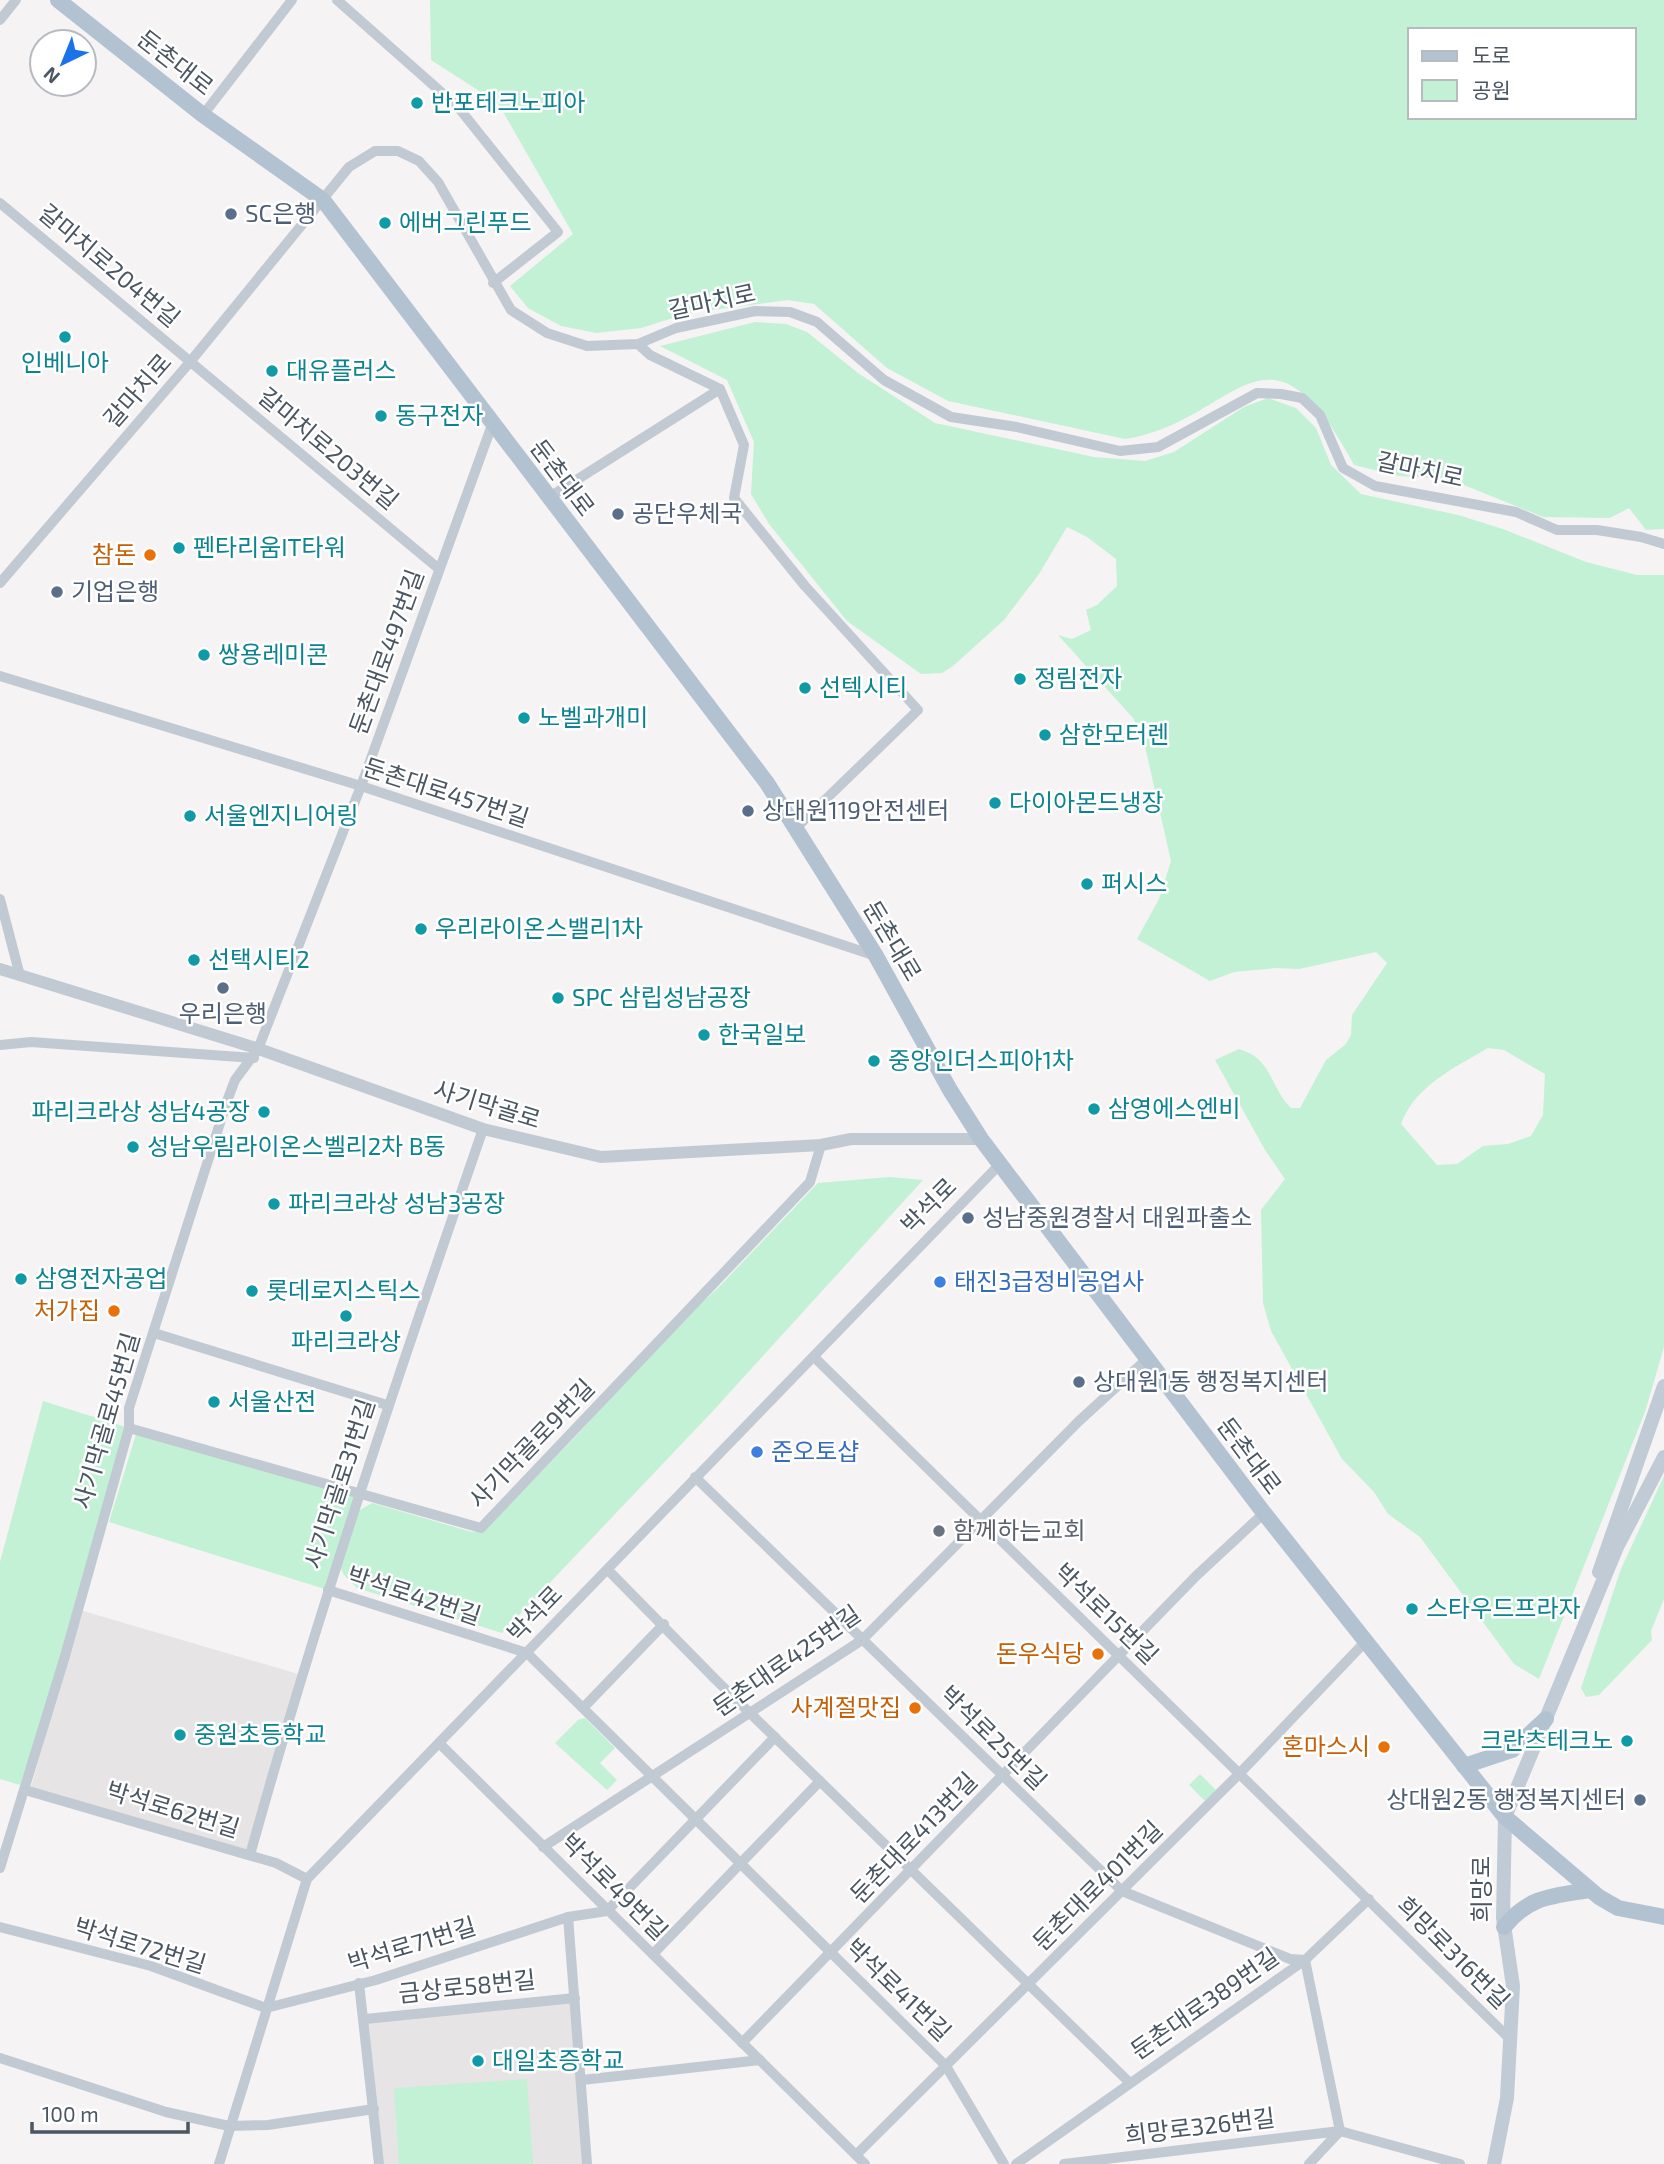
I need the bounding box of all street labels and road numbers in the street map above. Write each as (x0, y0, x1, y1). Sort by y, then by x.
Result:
street label: 둔촌대로 (132, 23, 220, 100)
street label: 갈마치로204번길 (34, 197, 186, 332)
street label: 갈마치로 (665, 277, 758, 324)
street label: 갈마치로 (97, 347, 177, 433)
street label: 갈마치로203번길 (253, 381, 405, 515)
street label: 둔촌대로 (525, 433, 601, 521)
street label: 갈마치로 (1374, 445, 1467, 492)
street label: 둔촌대로497번길 (342, 565, 429, 738)
street label: 둔촌대로457번길 (360, 751, 533, 832)
street label: 둔촌대로 (858, 895, 928, 986)
street label: 사기막골로 (430, 1074, 544, 1134)
street label: 박석로 (894, 1171, 962, 1239)
street label: 사기막골로45번길 (67, 1329, 145, 1512)
street label: 사기막골로9번길 (462, 1372, 600, 1514)
street label: 사기막골로31번길 (297, 1395, 380, 1572)
street label: 둔촌대로 (1212, 1411, 1288, 1499)
street label: 박석로15번길 (1049, 1556, 1165, 1669)
street label: 박석로42번길 (344, 1559, 485, 1630)
street label: 박석로 (500, 1579, 567, 1647)
street label: 둔촌대로425번길 (707, 1598, 866, 1721)
street label: 박석로25번길 (935, 1679, 1053, 1795)
street label: 둔촌대로413번길 (843, 1766, 982, 1908)
street label: 박석로62번길 (103, 1775, 243, 1843)
street label: 둔촌대로401번길 (1026, 1814, 1168, 1956)
street label: 박석로49번길 (556, 1827, 674, 1945)
street label: 희망로 (1466, 1856, 1495, 1922)
street label: 희망로316번길 (1392, 1890, 1516, 2014)
street label: 박석로71번길 (344, 1910, 479, 1977)
street label: 박석로72번길 (71, 1911, 210, 1978)
street label: 박석로41번길 (841, 1932, 958, 2046)
street label: 둔촌대로389번길 (1125, 1941, 1284, 2065)
street label: 금상로58번길 (397, 1964, 537, 2007)
street label: 희망로326번길 (1123, 2102, 1277, 2149)

